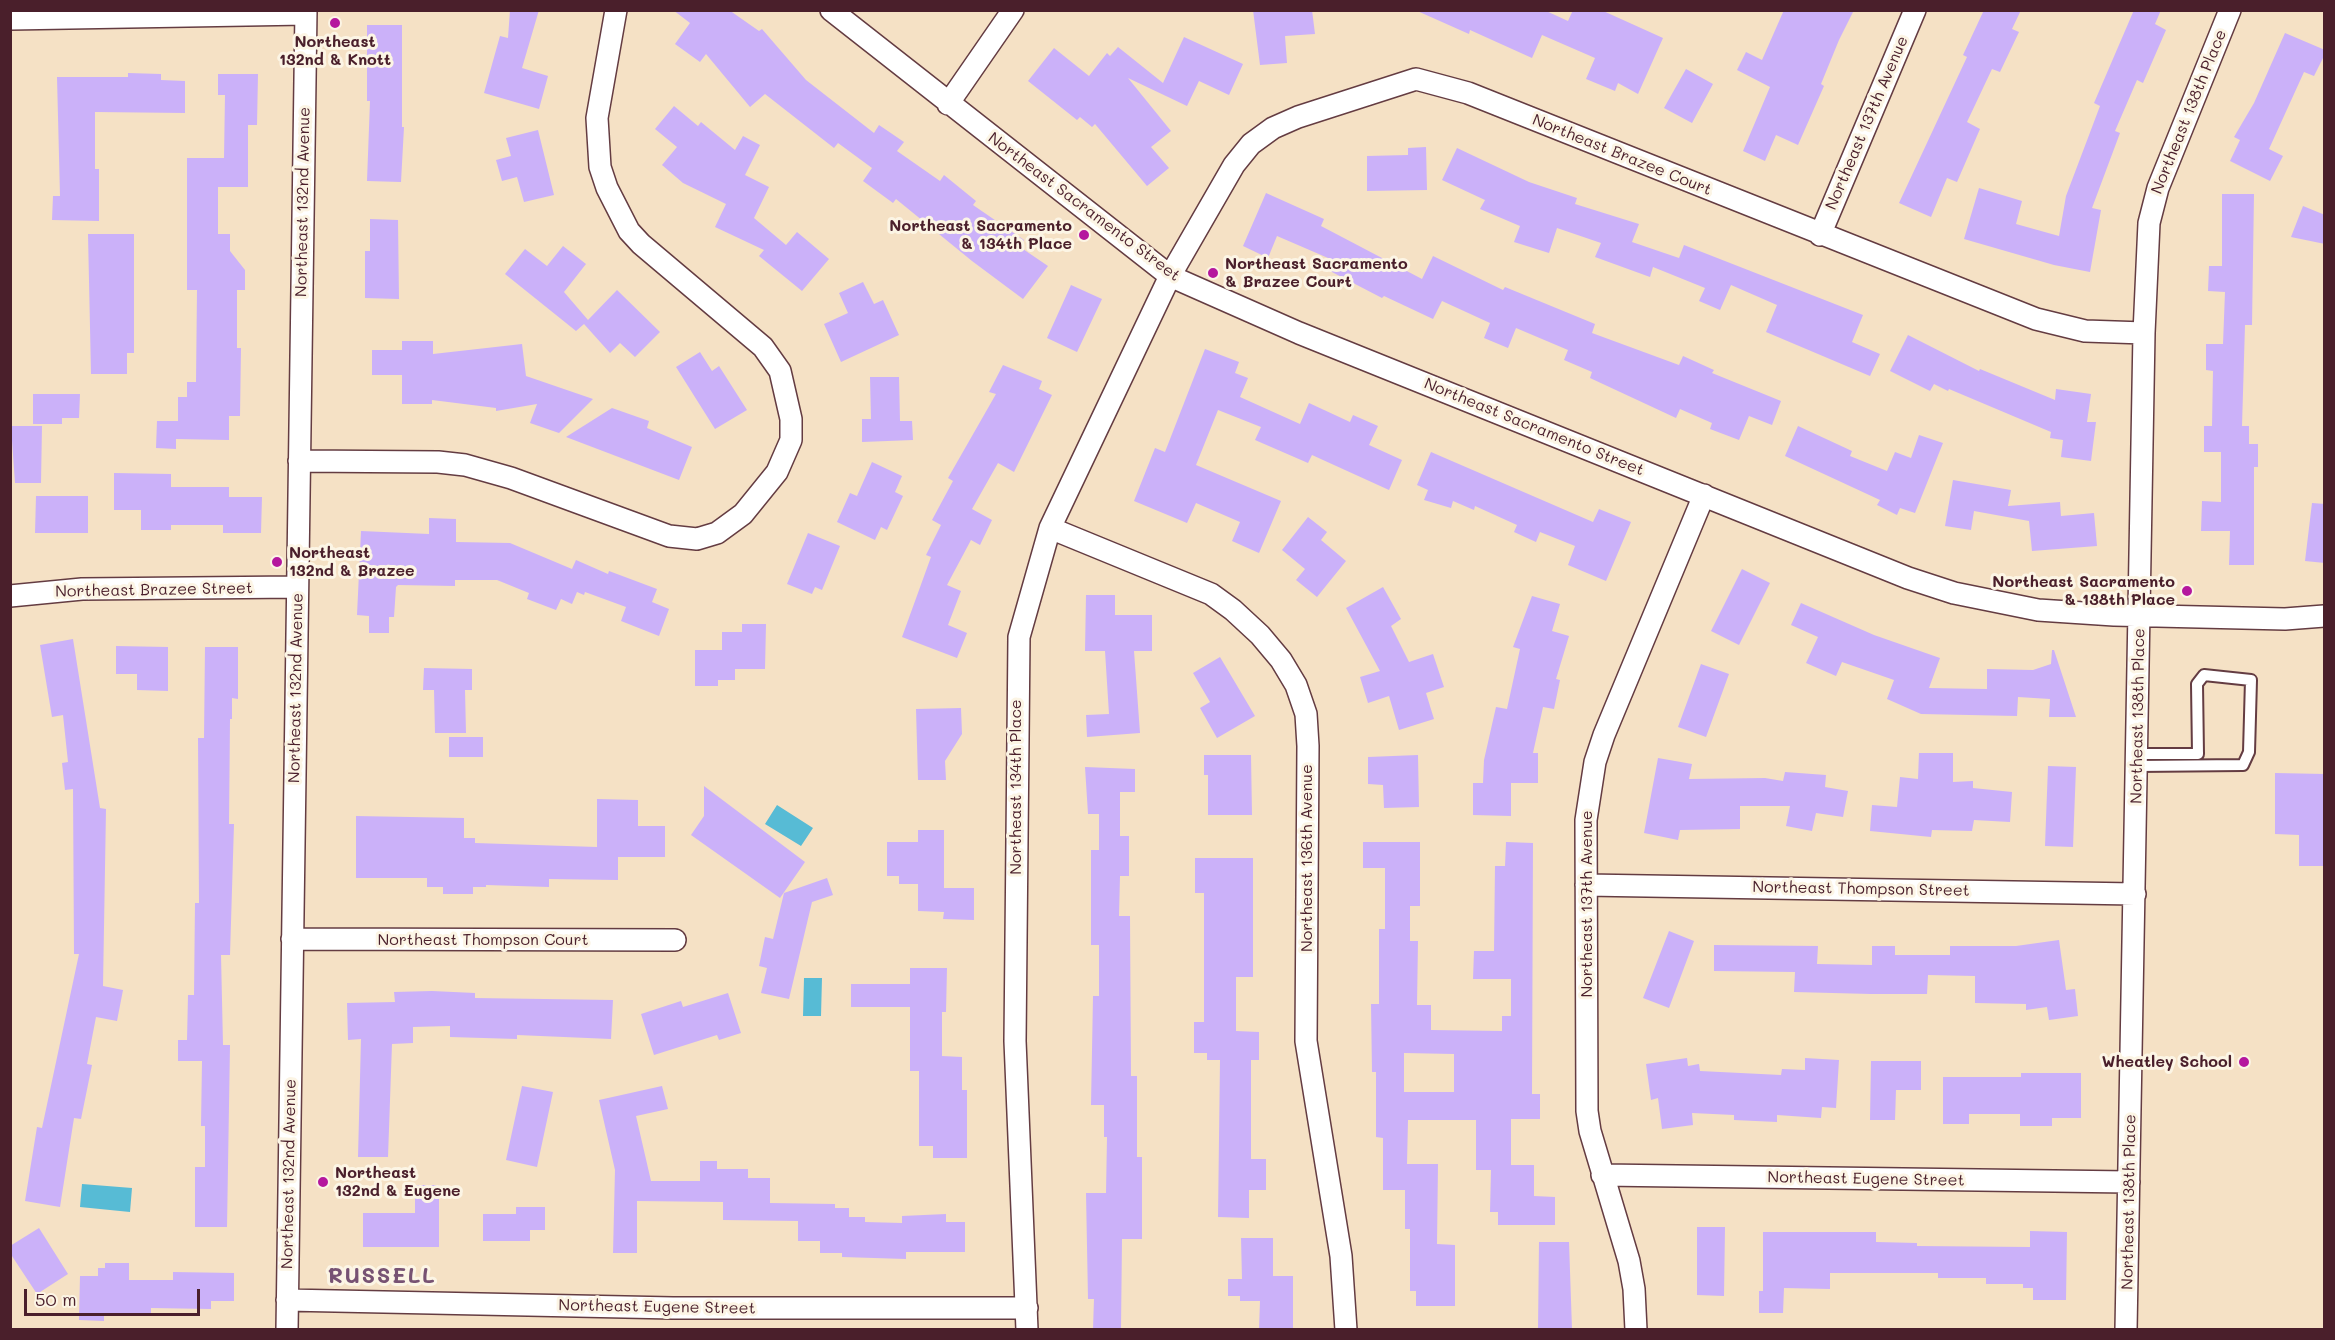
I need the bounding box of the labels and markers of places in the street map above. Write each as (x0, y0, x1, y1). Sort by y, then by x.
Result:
marker: Northeast 132nd & Knott (328, 16, 342, 30)
place label: Northeast 132nd & Knott (279, 32, 391, 70)
place label: Northeast Sacramento & 134th Place (889, 216, 1072, 254)
marker: Northeast Sacramento & 134th Place (1077, 228, 1091, 242)
place label: Northeast Sacramento & Brazee Court (1225, 254, 1408, 292)
marker: Northeast Sacramento & Brazee Court (1206, 266, 1220, 280)
place label: Northeast 132nd & Brazee (289, 543, 415, 581)
marker: Northeast 132nd & Brazee (270, 555, 284, 569)
place label: Northeast Sacramento & 138th Place (1992, 572, 2175, 610)
marker: Northeast Sacramento & 138th Place (2180, 584, 2194, 598)
place label: Wheatley School (2102, 1052, 2232, 1072)
marker: Wheatley School (2237, 1055, 2251, 1069)
place label: Northeast 132nd & Eugene (335, 1163, 461, 1201)
marker: Northeast 132nd & Eugene (316, 1175, 330, 1189)

